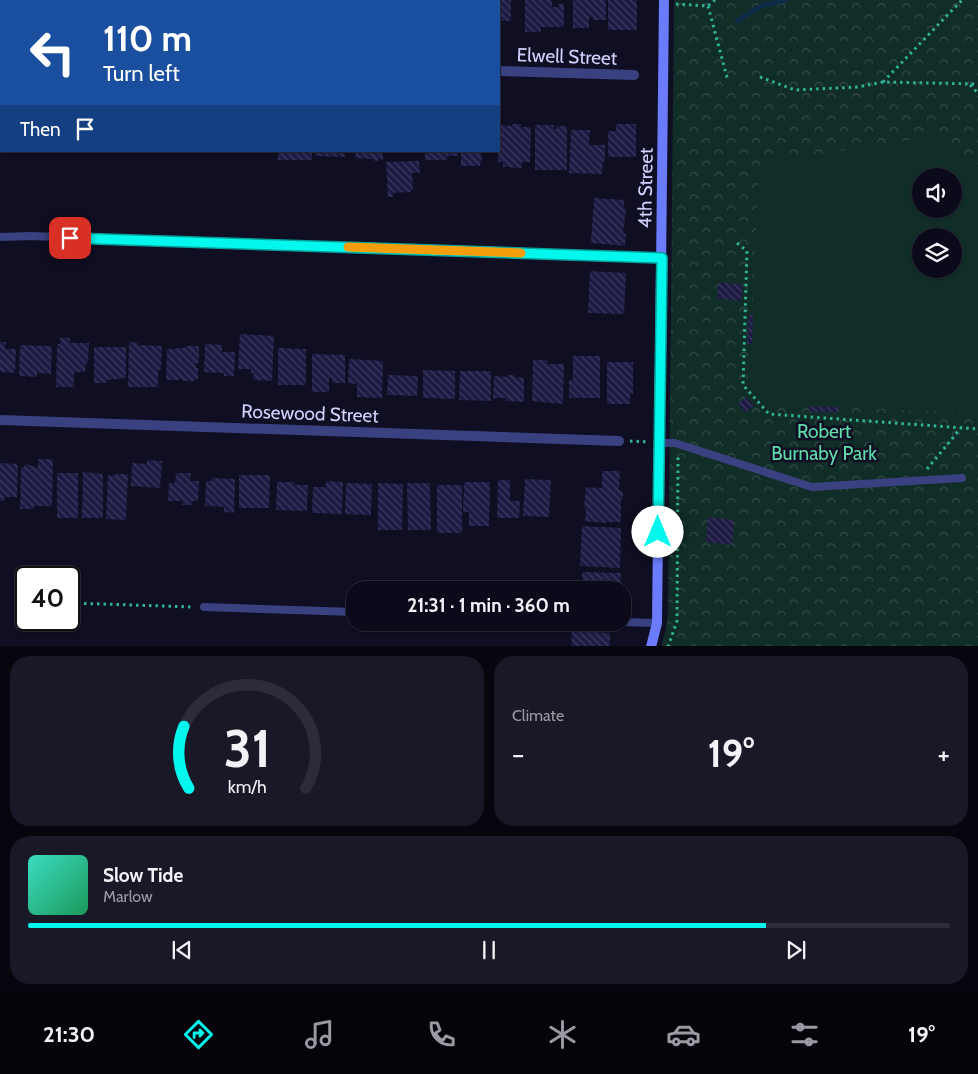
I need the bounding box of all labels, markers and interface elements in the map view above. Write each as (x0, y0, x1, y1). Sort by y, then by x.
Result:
text: 110 m (103, 17, 192, 60)
icon: left (20, 20, 85, 85)
street label: Elwell Street (516, 43, 618, 70)
text: Turn left (103, 60, 180, 87)
icon: arrive (71, 115, 99, 143)
text: Then (20, 118, 61, 141)
street label: 4th Street (633, 147, 658, 229)
map controls (912, 168, 962, 278)
button: sound (912, 168, 962, 218)
pin (49, 217, 91, 259)
icon: arrive (56, 224, 84, 252)
button: layers (912, 228, 962, 278)
street label: Rosewood Street (241, 400, 380, 427)
park label: Robert Burnaby Park (771, 420, 877, 465)
position arrow (631, 505, 683, 557)
speed limit sign: 40 (15, 566, 80, 631)
text: 21:31 · 1 min · 360 m (407, 594, 570, 617)
text: Climate (512, 706, 564, 725)
text: 31 (223, 717, 271, 780)
text: 19° (708, 730, 754, 777)
text: − (512, 737, 524, 771)
text: + (938, 737, 950, 771)
text: km/h (227, 776, 267, 797)
text: Slow Tide (103, 864, 183, 887)
text: Marlow (103, 887, 153, 906)
icon: previous (168, 936, 196, 964)
icon: pause (475, 936, 503, 964)
icon: next (782, 936, 810, 964)
icon: directions (181, 1017, 216, 1052)
icon: music (302, 1017, 337, 1052)
icon: phone (424, 1017, 459, 1052)
icon: climate (545, 1017, 580, 1052)
icon: car (666, 1017, 701, 1052)
icon: filters (787, 1017, 822, 1052)
text: 21:30 (43, 1021, 95, 1048)
text: 19° (908, 1021, 935, 1048)

